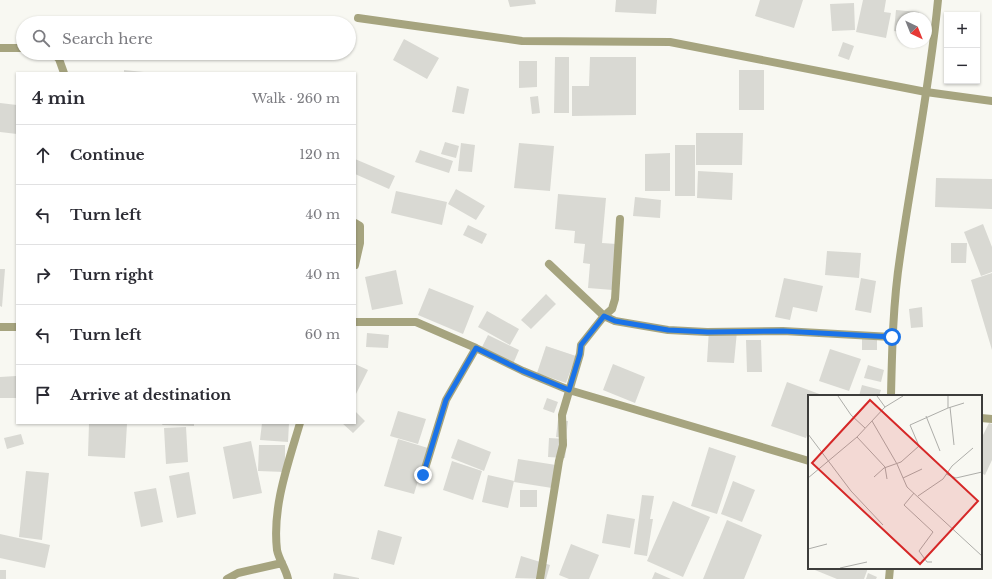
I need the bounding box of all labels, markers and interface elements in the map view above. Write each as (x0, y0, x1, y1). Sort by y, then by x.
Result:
north arrow (896, 12, 932, 48)
map controls (944, 12, 980, 84)
button: + (944, 12, 980, 48)
search box (16, 16, 356, 60)
icon: search (30, 27, 52, 49)
text: Search here (62, 29, 153, 48)
button: − (944, 48, 980, 84)
text: 4 min (32, 88, 85, 109)
text: Walk · 260 m (252, 90, 340, 107)
icon: ahead (32, 144, 54, 166)
text: Continue (70, 145, 145, 164)
text: 120 m (299, 146, 340, 163)
icon: left (32, 204, 54, 226)
text: Turn left (70, 205, 141, 224)
text: 40 m (305, 206, 340, 223)
icon: right (32, 264, 54, 286)
text: Turn right (70, 265, 153, 284)
text: 40 m (305, 266, 340, 283)
icon: left (32, 324, 54, 346)
text: Turn left (70, 325, 141, 344)
text: 60 m (305, 326, 340, 343)
route start (883, 328, 901, 346)
icon: arrive (32, 384, 54, 406)
text: Arrive at destination (70, 385, 231, 404)
inset map (808, 395, 982, 569)
route end (414, 466, 432, 484)

